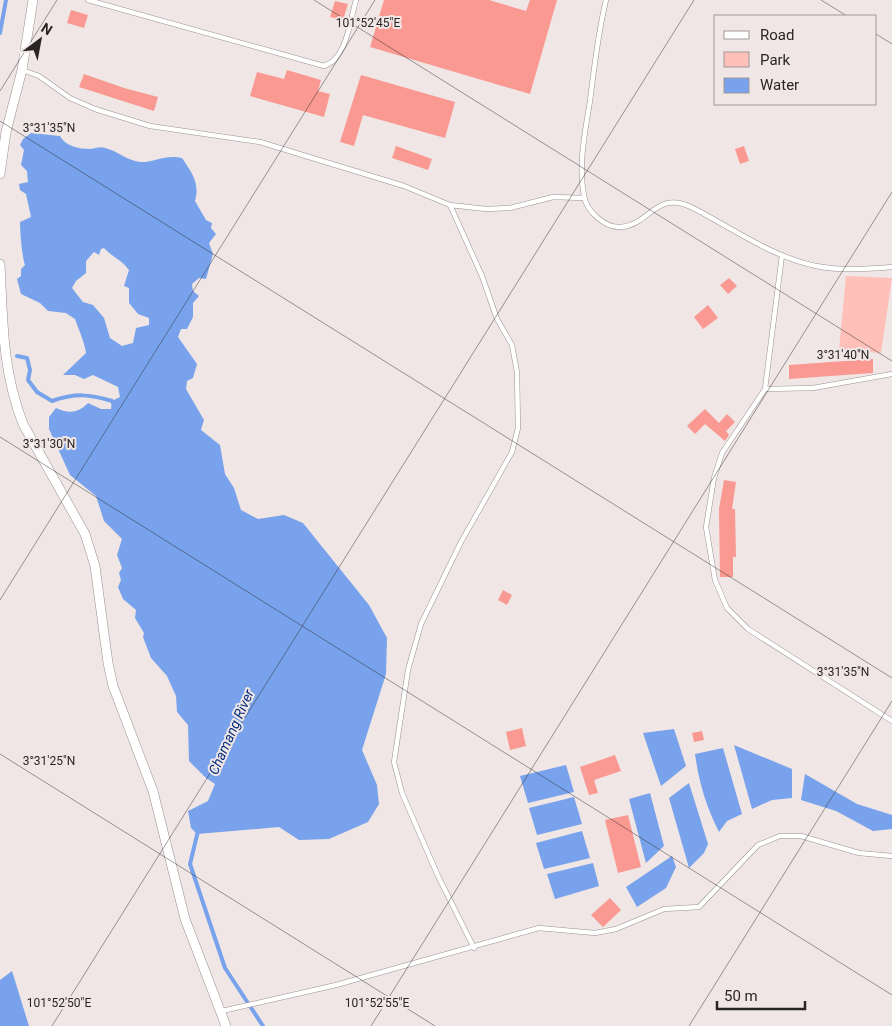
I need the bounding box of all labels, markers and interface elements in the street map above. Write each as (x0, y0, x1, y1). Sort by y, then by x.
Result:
north arrow (15, 15, 65, 65)
legend (714, 15, 877, 105)
text: 101°52'45"E (336, 16, 400, 30)
text: N (38, 20, 55, 38)
text: Road (760, 26, 794, 44)
text: Park (760, 51, 791, 69)
text: Water (760, 76, 799, 94)
text: 3°31'35"N (23, 121, 75, 135)
text: 3°31'40"N (817, 348, 869, 362)
text: 3°31'30"N (23, 437, 75, 451)
text: 3°31'35"N (817, 665, 869, 679)
water label: Chamang River (205, 687, 257, 777)
text: 3°31'25"N (23, 754, 75, 768)
scale bar (717, 978, 804, 1010)
text: 50 m (724, 987, 758, 1005)
text: 101°52'50"E (27, 996, 91, 1010)
text: 101°52'55"E (345, 996, 409, 1010)

